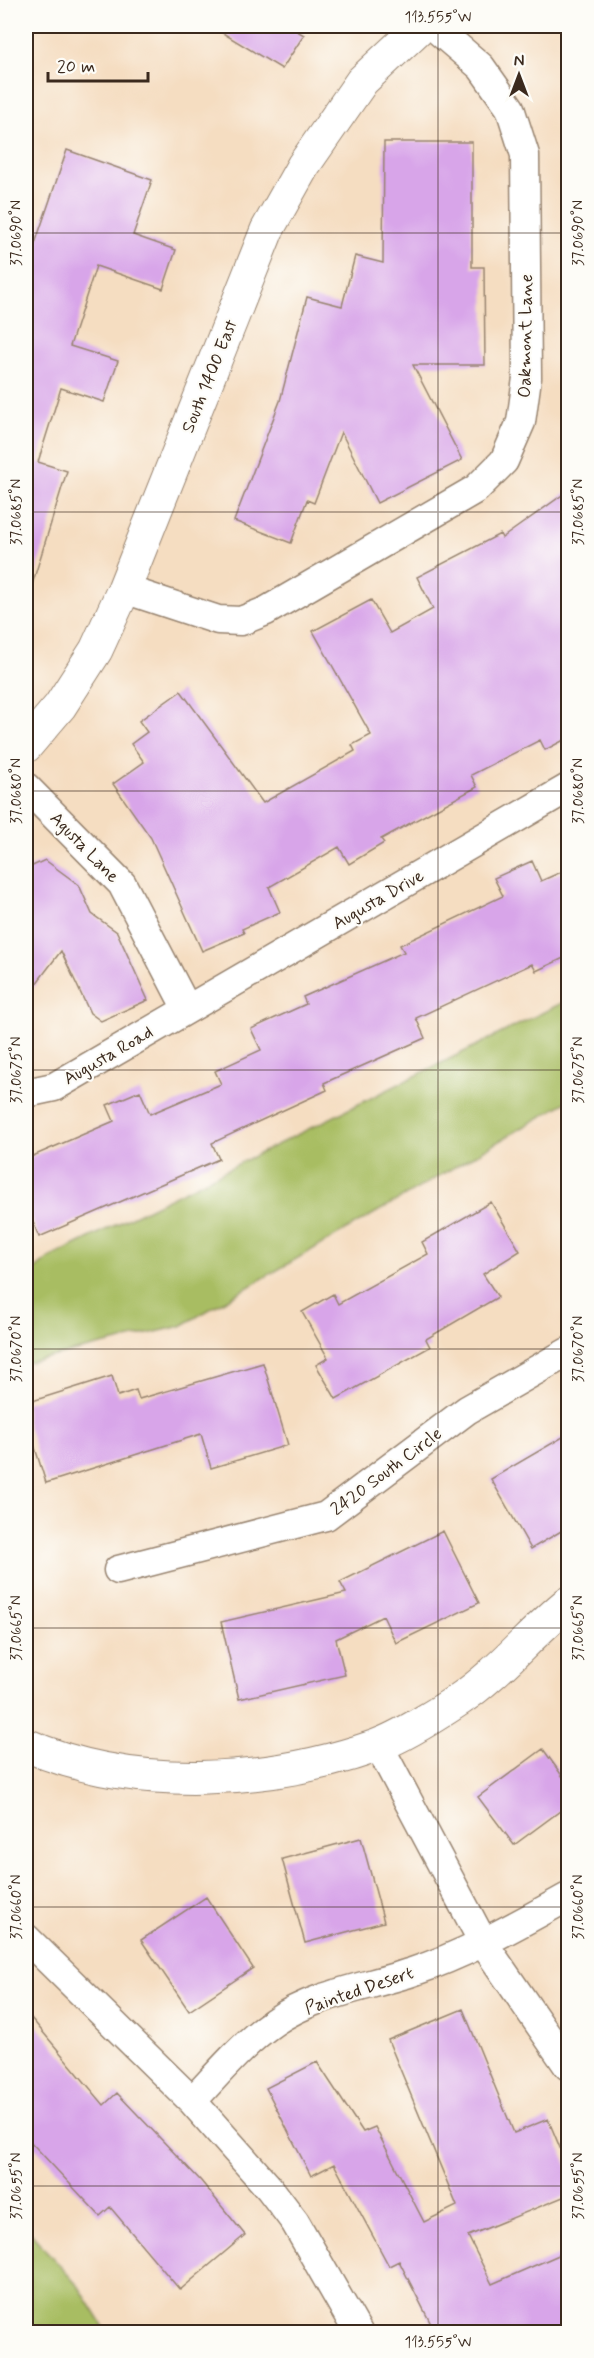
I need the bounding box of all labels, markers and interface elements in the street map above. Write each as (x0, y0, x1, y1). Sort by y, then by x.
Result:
text: 113.555°W (405, 8, 471, 28)
scale bar (48, 45, 148, 83)
north arrow (489, 45, 549, 105)
text: N (514, 51, 524, 72)
text: 20 m (57, 55, 95, 79)
text: 37.0690°N (7, 200, 27, 266)
text: 37.0690°N (569, 200, 589, 266)
street label: Oakmont Lane (513, 274, 539, 398)
street label: South 1400 East (176, 316, 244, 437)
text: 37.0685°N (7, 479, 27, 545)
text: 37.0685°N (569, 479, 589, 545)
text: 37.0680°N (7, 758, 27, 824)
text: 37.0680°N (569, 758, 589, 824)
street label: Agusta Lane (44, 807, 124, 889)
street label: Augusta Drive (328, 864, 429, 936)
street label: Augusta Road (59, 1021, 158, 1091)
text: 37.0675°N (7, 1037, 27, 1103)
text: 37.0675°N (569, 1037, 589, 1103)
text: 37.0670°N (7, 1316, 27, 1382)
text: 37.0670°N (569, 1316, 589, 1382)
street label: 2420 South Circle (326, 1422, 447, 1522)
text: 37.0665°N (7, 1595, 27, 1661)
text: 37.0665°N (569, 1595, 589, 1661)
text: 37.0660°N (7, 1874, 27, 1940)
text: 37.0660°N (569, 1874, 589, 1940)
street label: Painted Desert (302, 1961, 417, 2021)
text: 37.0655°N (7, 2153, 27, 2219)
text: 37.0655°N (569, 2153, 589, 2219)
text: 113.555°W (405, 2333, 471, 2353)

